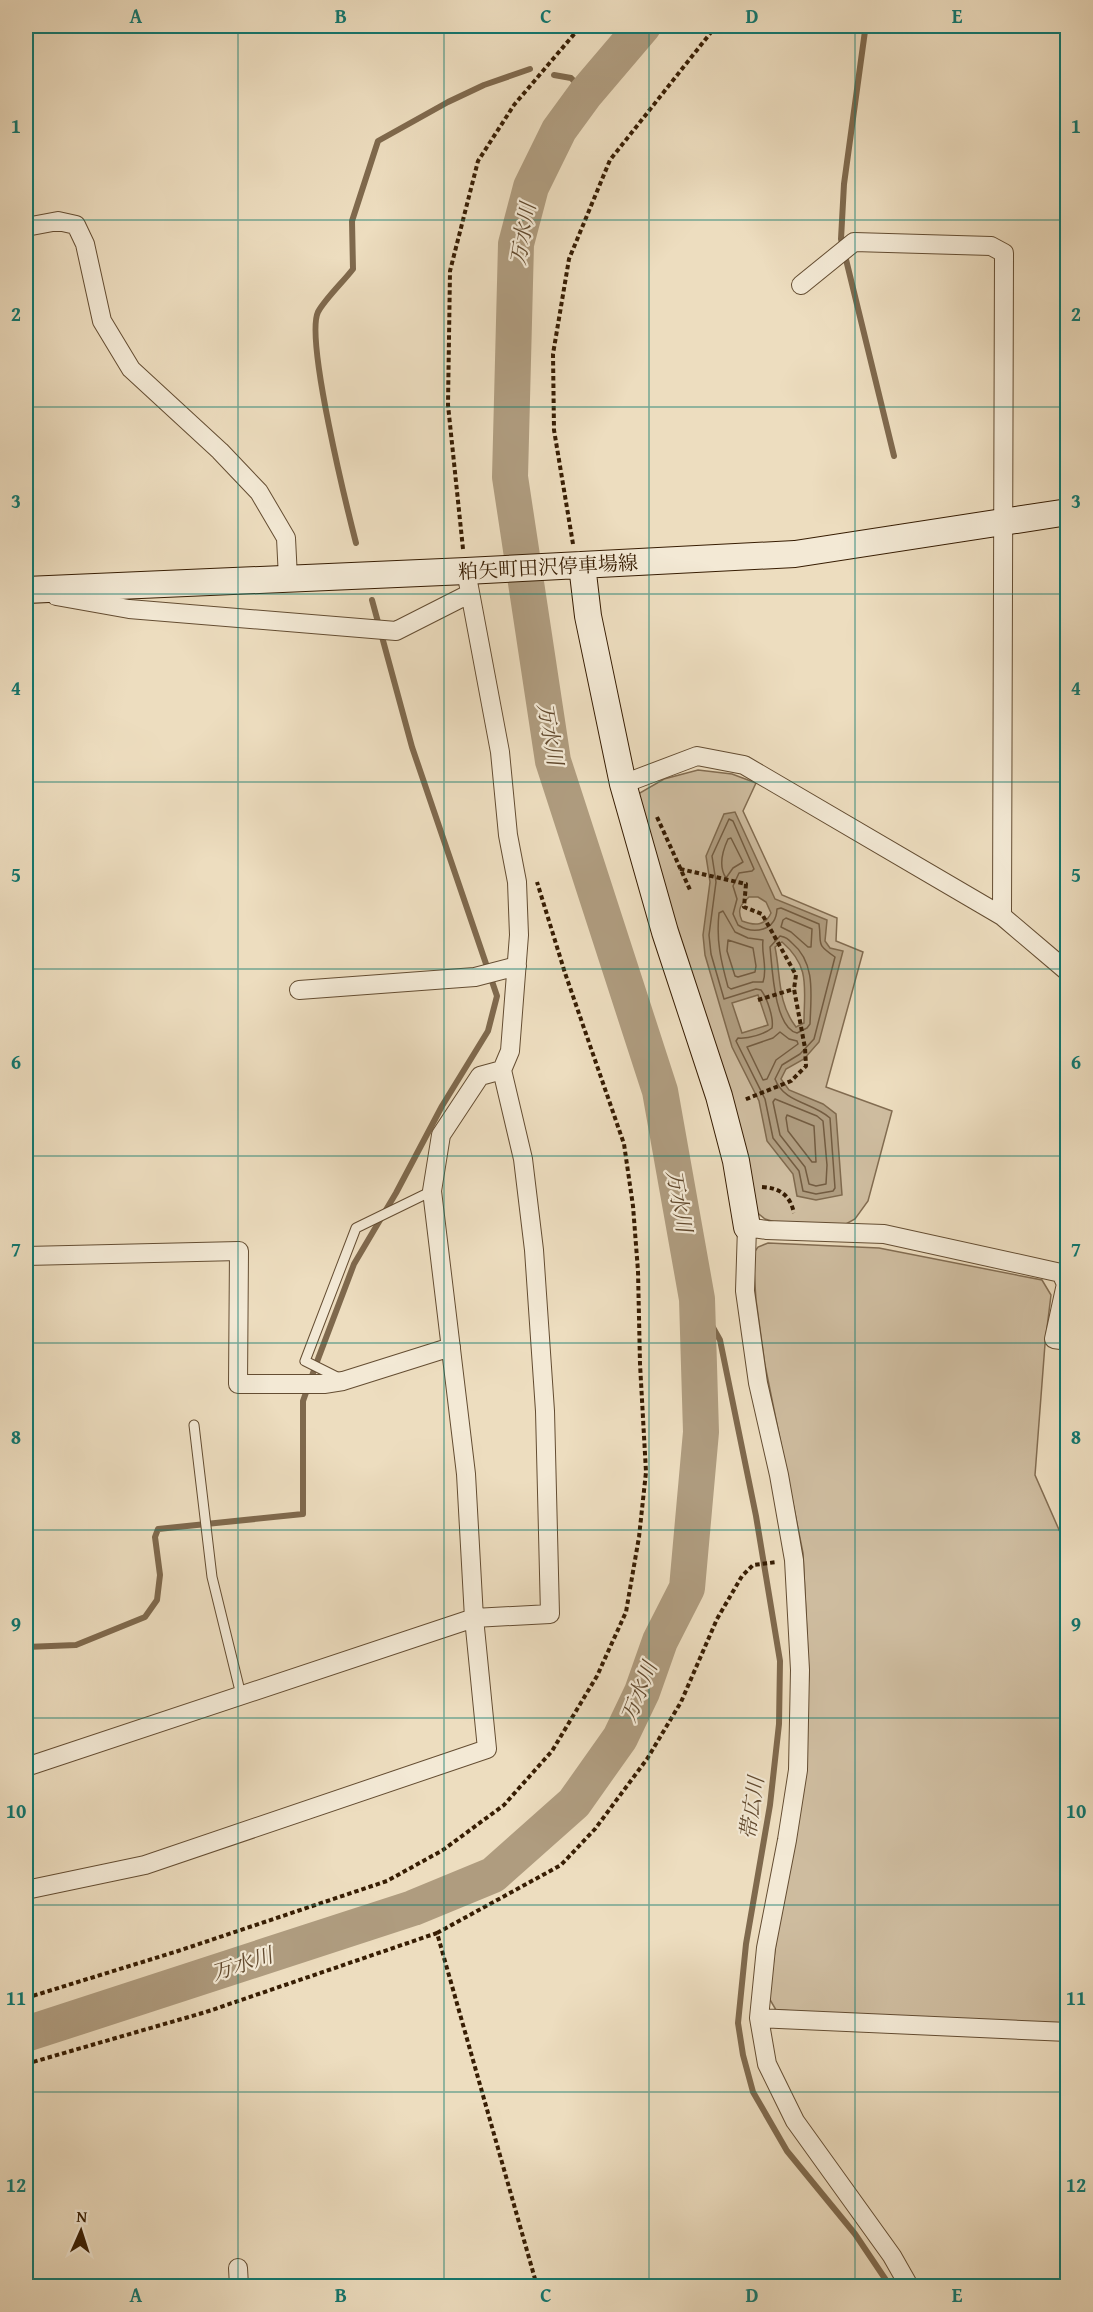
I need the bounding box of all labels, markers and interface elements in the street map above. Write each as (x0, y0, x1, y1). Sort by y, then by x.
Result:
text: A (130, 1, 143, 30)
text: B (335, 1, 347, 30)
text: C (540, 1, 552, 30)
text: D (745, 1, 759, 30)
text: E (952, 1, 963, 30)
text: 1 (11, 111, 21, 140)
text: 1 (1071, 111, 1081, 140)
water label: 万水川 (502, 198, 544, 268)
text: 2 (11, 299, 21, 328)
text: 2 (1071, 299, 1081, 328)
text: 3 (11, 486, 21, 515)
text: 3 (1071, 486, 1081, 515)
street label: 粕矢町田沢停車場線 (457, 547, 639, 586)
text: 4 (11, 673, 21, 702)
text: 4 (1071, 673, 1081, 702)
water label: 万水川 (530, 700, 572, 770)
text: 5 (11, 860, 21, 889)
text: 5 (1071, 860, 1081, 889)
text: 6 (11, 1047, 21, 1076)
text: 6 (1071, 1047, 1081, 1076)
water label: 万水川 (659, 1167, 701, 1237)
text: 7 (11, 1234, 21, 1263)
text: 7 (1071, 1234, 1081, 1263)
text: 8 (11, 1422, 21, 1451)
text: 8 (1071, 1422, 1081, 1451)
text: 9 (11, 1609, 21, 1638)
text: 9 (1071, 1609, 1081, 1638)
water label: 万水川 (612, 1655, 665, 1727)
water label: 帯広川 (732, 1773, 772, 1841)
text: 10 (6, 1796, 26, 1825)
text: 10 (1066, 1796, 1086, 1825)
water label: 万水川 (207, 1938, 278, 1988)
text: 11 (6, 1983, 26, 2012)
text: 11 (1066, 1983, 1086, 2012)
text: 12 (6, 2170, 26, 2199)
text: 12 (1066, 2170, 1086, 2199)
north arrow (51, 2201, 111, 2261)
text: N (76, 2204, 88, 2228)
text: A (130, 2280, 143, 2309)
text: B (335, 2280, 347, 2309)
text: C (540, 2280, 552, 2309)
text: D (745, 2280, 759, 2309)
text: E (952, 2280, 963, 2309)

